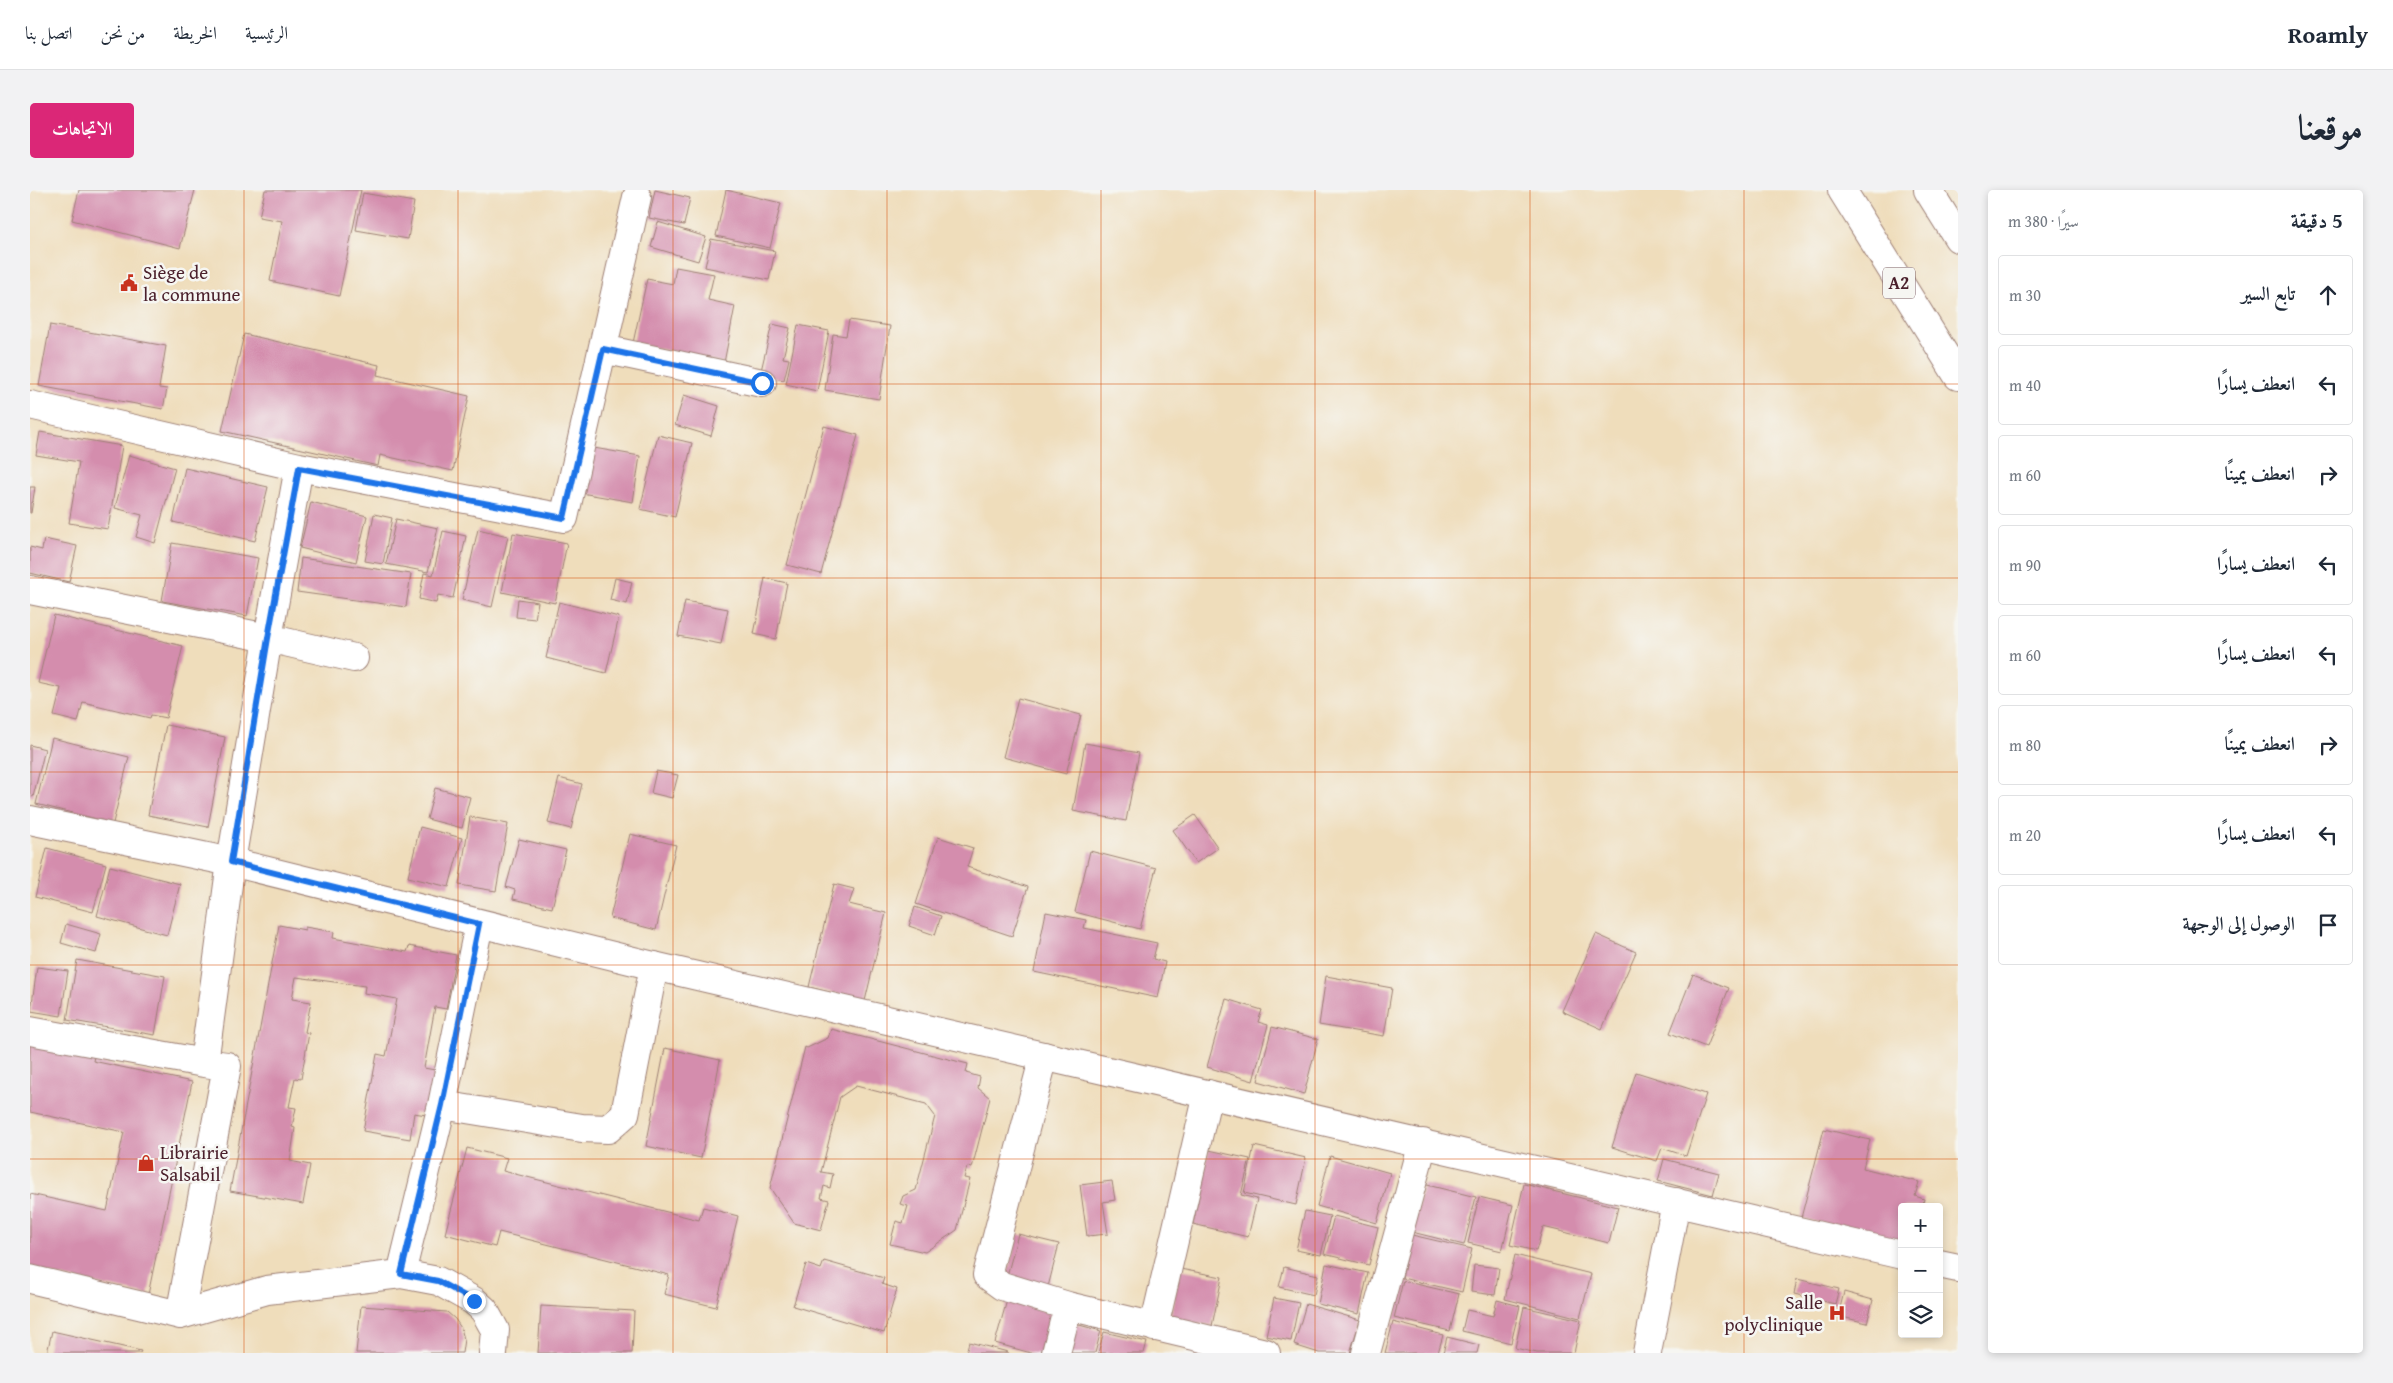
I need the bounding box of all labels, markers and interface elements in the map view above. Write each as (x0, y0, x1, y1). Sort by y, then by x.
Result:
text: Roamly (2288, 17, 2368, 52)
text: اتصل بنا (25, 19, 72, 46)
text: من نحن (100, 19, 145, 46)
text: الخريطة (173, 19, 217, 46)
text: الرئيسية (245, 19, 288, 46)
text: موقعنا (2298, 101, 2363, 152)
button: الاتجاهات (30, 103, 134, 158)
text: 5 دقيقة (2291, 205, 2343, 236)
text: سيرًا · 380 m (2008, 209, 2079, 233)
place label: Siège de la commune (143, 258, 241, 308)
road number: A2 (1883, 268, 1915, 299)
public building icon: Siège de la commune (119, 273, 139, 293)
text: تابع السير (2241, 279, 2295, 307)
icon: ahead (2314, 281, 2342, 309)
text: 30 m (2009, 283, 2041, 307)
text: انعطف يسارًا (2217, 369, 2295, 397)
icon: left (2314, 371, 2342, 399)
route start (751, 372, 774, 395)
text: 40 m (2009, 373, 2041, 397)
text: انعطف يمينًا (2225, 459, 2295, 487)
icon: right (2314, 461, 2342, 489)
text: 60 m (2009, 463, 2041, 487)
text: انعطف يسارًا (2217, 549, 2295, 577)
icon: left (2314, 551, 2342, 579)
text: 90 m (2009, 553, 2041, 577)
text: انعطف يسارًا (2217, 639, 2295, 667)
icon: left (2314, 641, 2342, 669)
text: 60 m (2009, 643, 2041, 667)
text: انعطف يمينًا (2225, 729, 2295, 757)
icon: right (2314, 731, 2342, 759)
text: 80 m (2009, 733, 2041, 757)
text: انعطف يسارًا (2217, 819, 2295, 847)
icon: left (2314, 821, 2342, 849)
text: 20 m (2009, 823, 2041, 847)
text: الوصول إلى الوجهة (2183, 909, 2295, 937)
icon: arrive (2314, 911, 2342, 939)
place label: Librairie Salsabil (160, 1138, 229, 1188)
shop icon: Librairie Salsabil (136, 1153, 156, 1173)
map controls (1898, 1203, 1943, 1338)
button: + (1898, 1203, 1943, 1248)
button: − (1898, 1248, 1943, 1293)
place label: Salle polyclinique (1724, 1288, 1823, 1338)
route end (463, 1290, 486, 1313)
button: layers (1898, 1293, 1943, 1338)
hospital icon: Salle polyclinique (1827, 1303, 1847, 1323)

